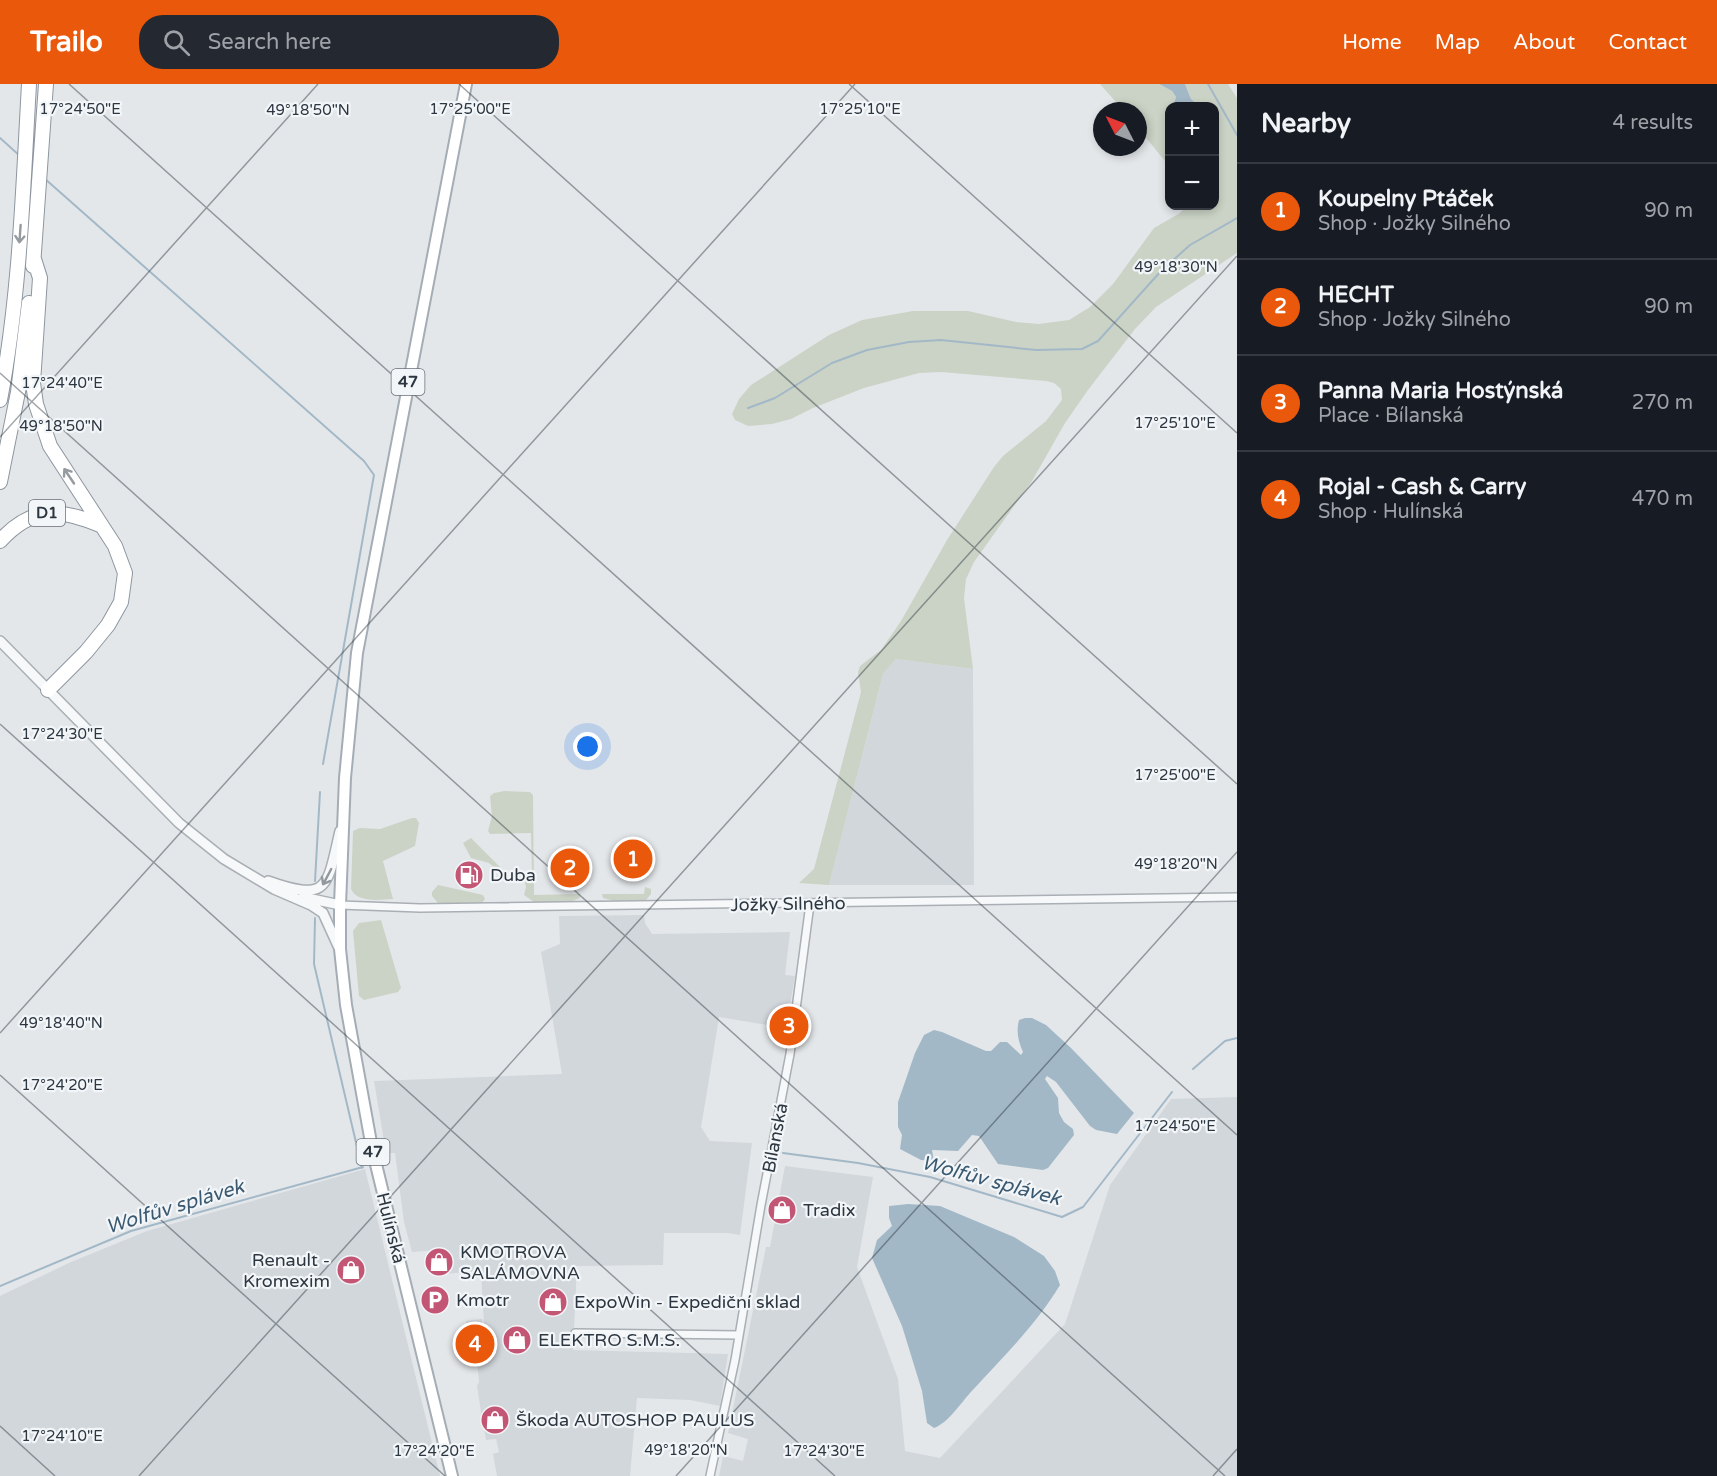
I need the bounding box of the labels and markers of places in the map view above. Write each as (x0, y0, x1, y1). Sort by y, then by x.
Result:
pin: 1 (614, 836, 652, 882)
pin: 2 (550, 846, 590, 890)
fuel station icon: Duba (453, 859, 485, 891)
place label: Duba (490, 864, 536, 886)
pin: 3 (770, 1004, 808, 1048)
shop icon: Tradix (766, 1194, 798, 1226)
place label: Tradix (803, 1199, 855, 1221)
place label: KMOTROVA SALÁMOVNA (460, 1241, 580, 1284)
shop icon: KMOTROVA SALÁMOVNA (423, 1246, 455, 1278)
place label: Renault - Kromexim (243, 1249, 330, 1292)
shop icon: Renault - Kromexim (335, 1254, 367, 1286)
parking icon: Kmotr (419, 1284, 451, 1316)
shop icon: ExpoWin - Expediční sklad (537, 1286, 569, 1318)
place label: Kmotr (456, 1289, 509, 1311)
place label: ExpoWin - Expediční sklad (574, 1291, 800, 1313)
pin: 4 (456, 1322, 494, 1366)
shop icon: ELEKTRO S.M.S. (501, 1324, 533, 1356)
place label: ELEKTRO S.M.S. (538, 1329, 680, 1351)
shop icon: Škoda AUTOSHOP PAULUS (479, 1404, 511, 1436)
place label: Škoda AUTOSHOP PAULUS (516, 1409, 754, 1431)

